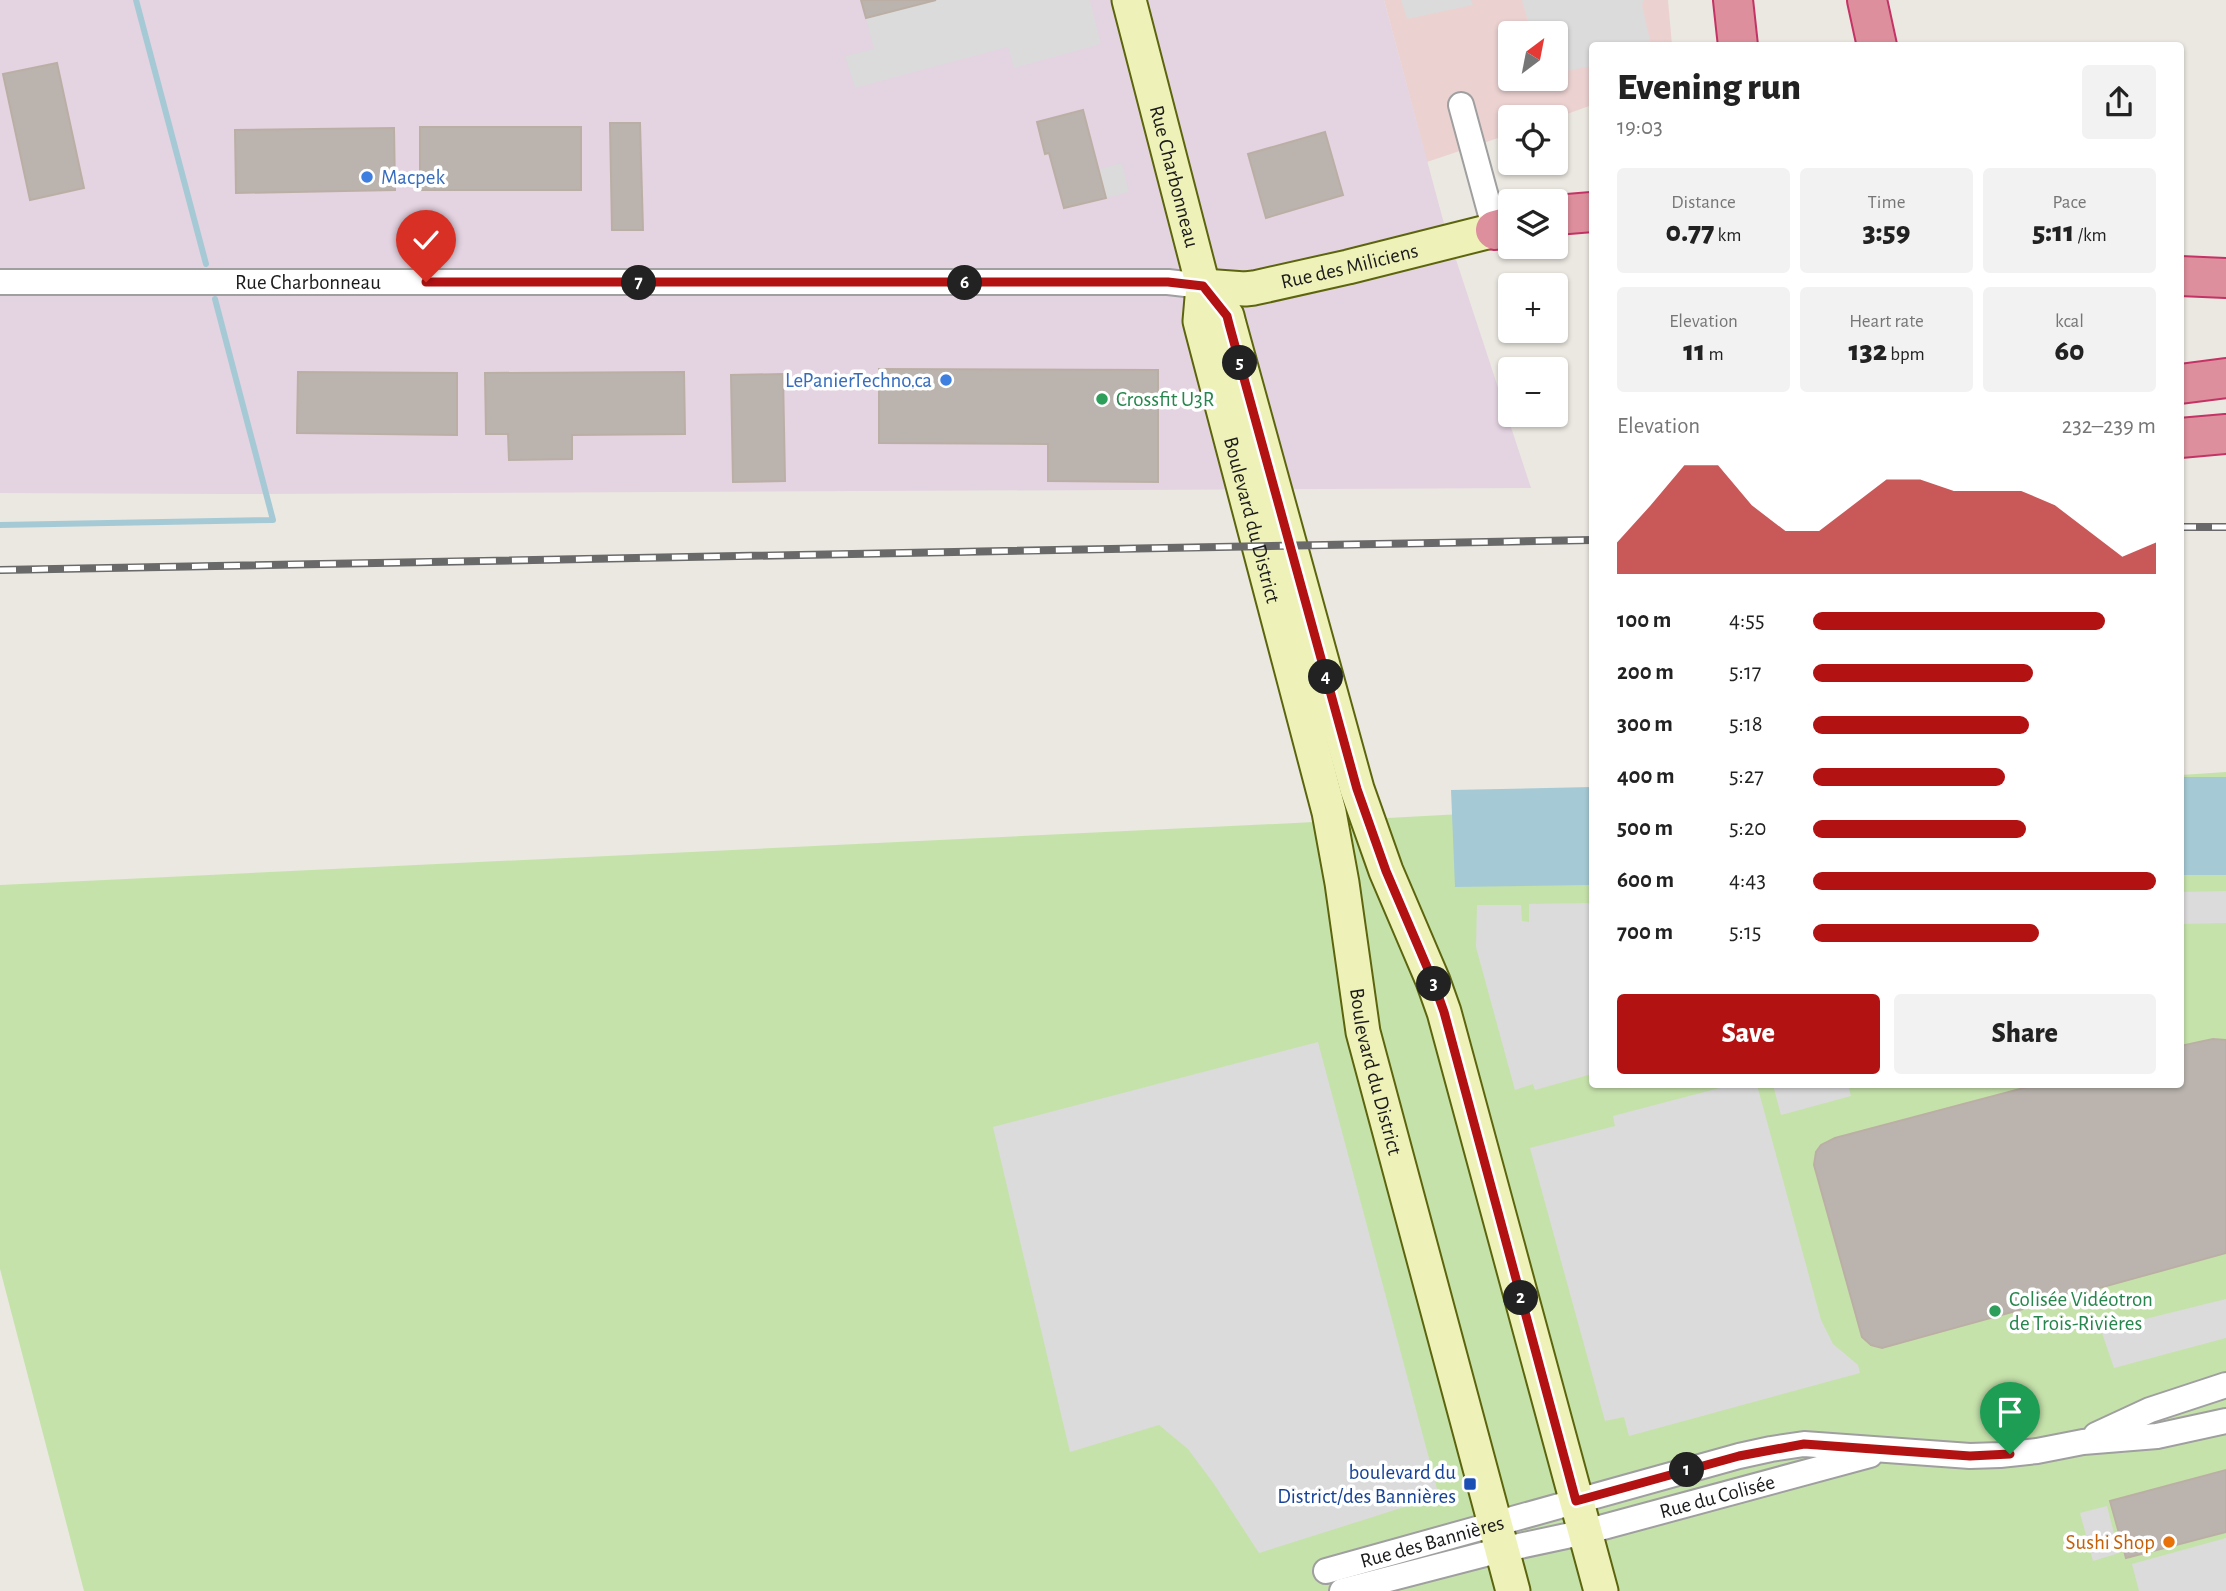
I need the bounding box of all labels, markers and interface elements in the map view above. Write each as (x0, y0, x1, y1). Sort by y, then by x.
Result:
north arrow (1498, 21, 1568, 91)
map controls (1498, 21, 1568, 427)
button: share (2082, 65, 2156, 139)
text: Evening run (1617, 69, 1801, 107)
street label: Rue Charbonneau (1146, 103, 1203, 250)
button: locate (1498, 105, 1568, 175)
text: 19:03 (1617, 116, 1663, 139)
place label: Macpek (381, 167, 445, 188)
marker: Macpek (359, 169, 375, 185)
button: layers (1498, 189, 1568, 259)
text: Distance (1671, 193, 1736, 212)
text: Time (1868, 193, 1905, 212)
text: Pace (2052, 193, 2087, 212)
pin (396, 210, 456, 282)
text: 0.77 (1666, 217, 1714, 247)
text: 3:59 (1863, 217, 1910, 247)
text: 5:11 (2032, 217, 2074, 247)
icon: check (407, 221, 445, 259)
text: km (1714, 226, 1741, 245)
text: /km (2074, 226, 2107, 245)
street label: Rue des Miliciens (1279, 240, 1420, 293)
pin: 7 (622, 266, 656, 300)
pin: 6 (948, 266, 982, 300)
street label: Rue Charbonneau (235, 272, 381, 293)
text: 7 (634, 273, 643, 292)
text: 6 (960, 273, 969, 292)
button: + (1498, 273, 1568, 343)
text: Elevation (1669, 312, 1738, 331)
text: Heart rate (1849, 312, 1924, 331)
text: kcal (2055, 312, 2084, 331)
text: 11 (1683, 336, 1705, 366)
text: 132 (1848, 336, 1887, 366)
text: 60 (2054, 336, 2085, 366)
text: m (1705, 345, 1724, 364)
text: bpm (1887, 345, 1925, 364)
pin: 5 (1222, 346, 1258, 380)
text: 5 (1235, 353, 1244, 372)
button: − (1498, 357, 1568, 427)
place label: LePanierTechno.ca (785, 370, 932, 391)
marker: LePanierTechno.ca (938, 372, 954, 388)
place label: Crossfit U3R (1116, 389, 1214, 410)
marker: Crossfit U3R (1094, 391, 1110, 407)
text: Elevation (1617, 415, 1700, 438)
text: 232–239 m (2062, 415, 2156, 438)
street label: Boulevard du District (1220, 434, 1284, 606)
text: 100 m (1617, 609, 1671, 632)
text: 4:55 (1729, 609, 1765, 632)
pin: 4 (1308, 660, 1344, 694)
text: 200 m (1617, 661, 1674, 684)
text: 5:17 (1729, 661, 1761, 684)
text: 4 (1321, 667, 1330, 686)
text: 300 m (1617, 713, 1673, 736)
text: 5:18 (1729, 713, 1763, 736)
text: 400 m (1617, 765, 1675, 788)
text: 5:27 (1729, 765, 1764, 788)
text: 500 m (1617, 817, 1673, 840)
text: 5:20 (1729, 817, 1767, 840)
text: 600 m (1617, 869, 1674, 892)
text: 4:43 (1729, 869, 1766, 892)
text: 700 m (1617, 921, 1673, 944)
text: 5:15 (1729, 921, 1761, 944)
pin: 3 (1416, 967, 1452, 1002)
text: 3 (1429, 974, 1438, 993)
street label: Boulevard du District (1346, 987, 1406, 1157)
button: Save (1617, 994, 1880, 1074)
button: Share (1894, 994, 2156, 1074)
pin: 2 (1504, 1280, 1538, 1316)
text: 2 (1516, 1288, 1525, 1307)
place label: Colisée Vidéotron de Trois-Rivières (2009, 1289, 2153, 1334)
marker: Colisée Vidéotron de Trois-Rivières (1987, 1303, 2003, 1319)
pin (1980, 1382, 2040, 1454)
icon: arrive (1991, 1393, 2029, 1431)
pin: 1 (1670, 1452, 1704, 1488)
text: 1 (1683, 1460, 1690, 1479)
place label: boulevard du District/des Bannières (1277, 1462, 1456, 1507)
street label: Rue du Colisée (1657, 1471, 1777, 1522)
marker: boulevard du District/des Bannières (1462, 1476, 1478, 1492)
street label: Rue des Bannières (1358, 1512, 1506, 1572)
place label: Sushi Shop (2066, 1532, 2155, 1553)
marker: Sushi Shop (2161, 1534, 2177, 1550)

